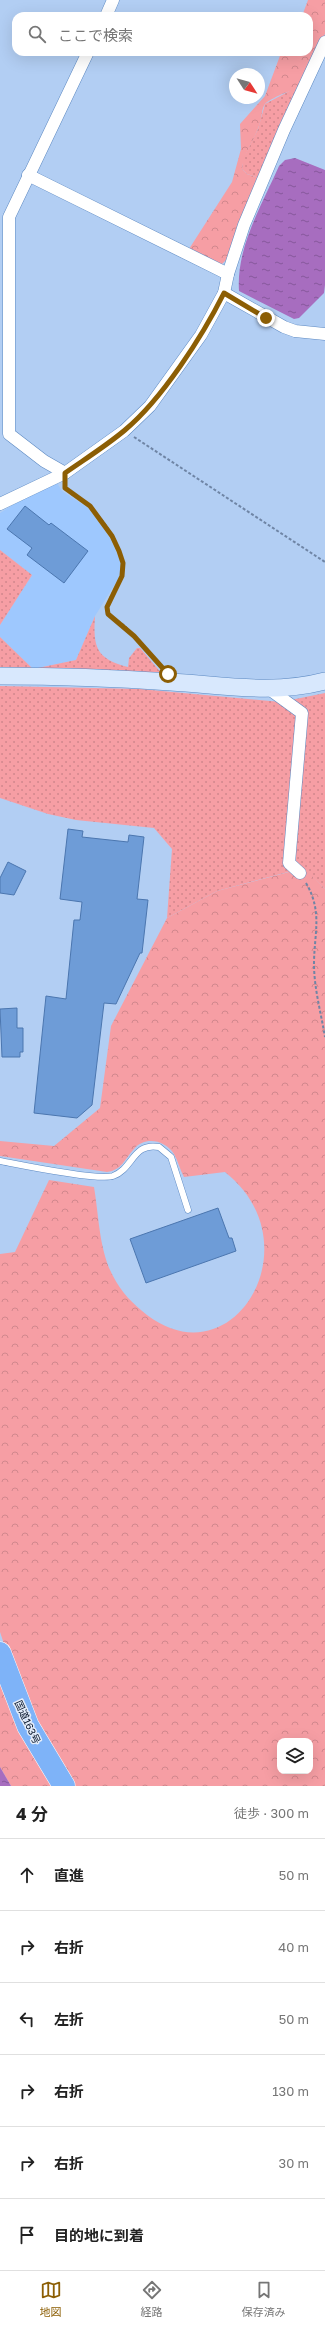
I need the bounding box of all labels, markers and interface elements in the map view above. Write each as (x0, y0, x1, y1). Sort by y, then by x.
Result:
search box (12, 12, 313, 56)
icon: search (26, 23, 48, 45)
text: ここで検索 (58, 26, 133, 44)
north arrow (229, 68, 265, 104)
route end (257, 309, 275, 327)
route start (159, 665, 177, 683)
street label: 国道163号 (13, 1698, 43, 1746)
map controls (277, 1738, 313, 1774)
button: layers (277, 1738, 313, 1774)
text: 4 分 (16, 1803, 48, 1824)
text: 徒歩 · 300 m (234, 1805, 309, 1821)
icon: ahead (16, 1864, 38, 1886)
text: 直進 (54, 1866, 84, 1884)
text: 50 m (279, 1867, 309, 1883)
icon: right (16, 1936, 38, 1958)
text: 右折 (54, 1938, 84, 1956)
text: 40 m (278, 1939, 309, 1955)
icon: left (16, 2008, 38, 2030)
text: 左折 (54, 2010, 84, 2028)
text: 50 m (279, 2011, 309, 2027)
icon: right (16, 2080, 38, 2102)
text: 右折 (54, 2082, 84, 2100)
text: 130 m (272, 2083, 309, 2099)
icon: right (16, 2152, 38, 2174)
text: 右折 (54, 2154, 84, 2172)
text: 30 m (279, 2155, 309, 2171)
icon: arrive (16, 2224, 38, 2246)
text: 目的地に到着 (54, 2226, 144, 2244)
tab: 地図 (40, 2279, 62, 2319)
tab: 経路 (141, 2279, 163, 2319)
tab: 保存済み (242, 2279, 286, 2319)

